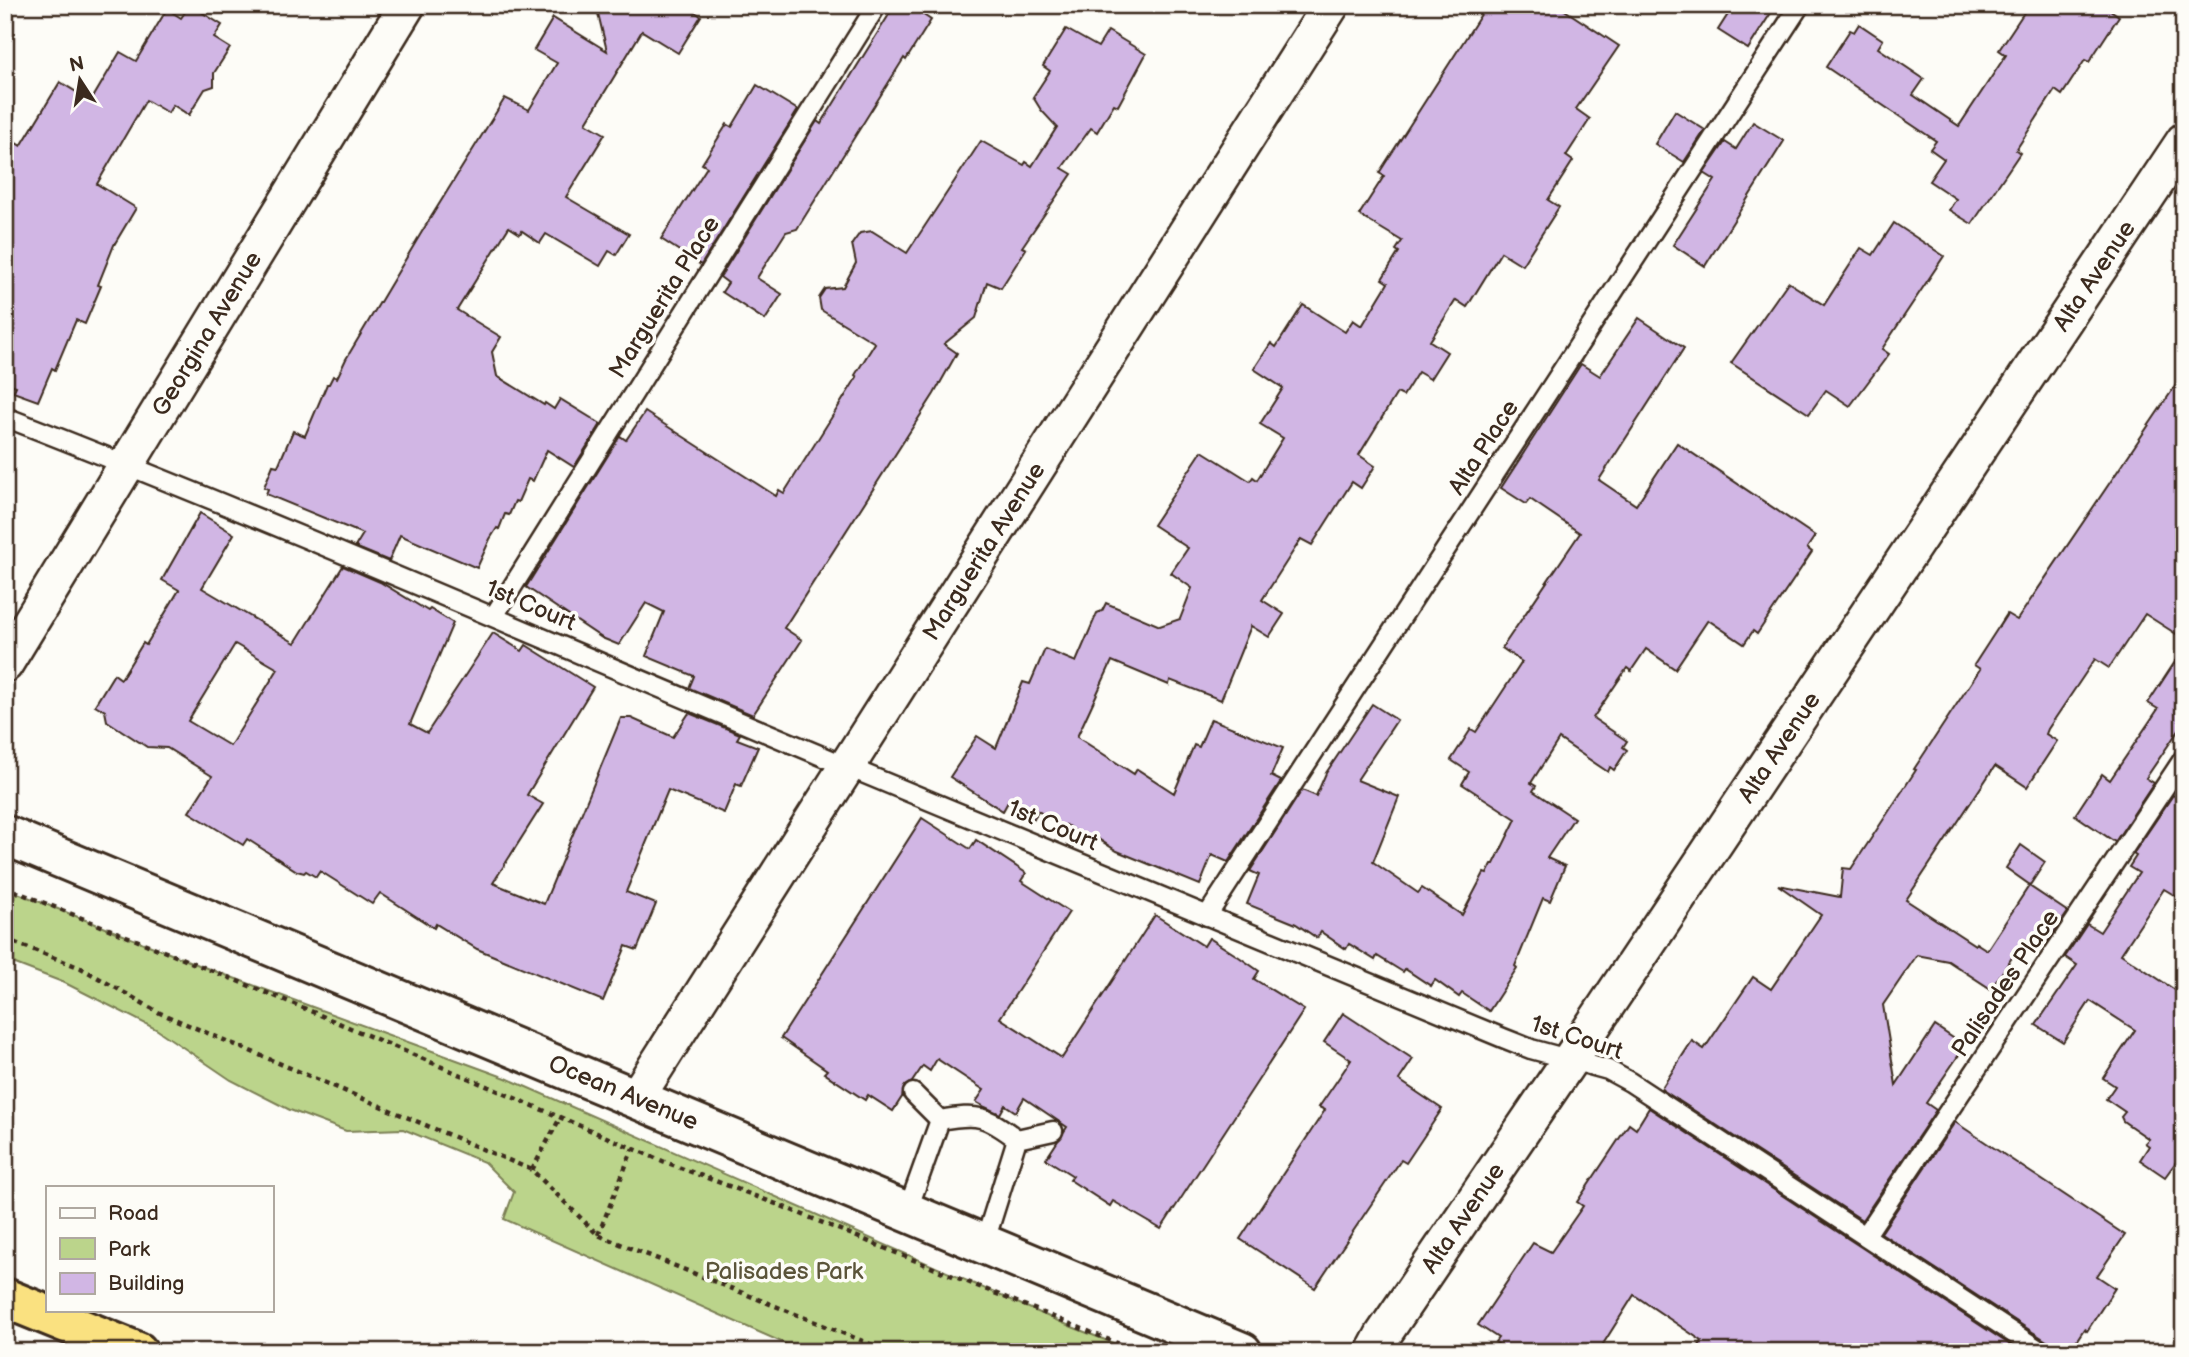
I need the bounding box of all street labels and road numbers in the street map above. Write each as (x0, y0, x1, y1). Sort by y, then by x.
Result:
street label: Marguerita Place (603, 211, 726, 384)
street label: Alta Avenue (2047, 215, 2142, 337)
street label: Georgina Avenue (146, 246, 268, 422)
street label: Alta Place (1442, 394, 1525, 500)
street label: Marguerita Avenue (917, 457, 1052, 646)
street label: 1st Court (481, 574, 581, 638)
street label: Alta Avenue (1732, 686, 1827, 808)
street label: 1st Court (1003, 794, 1103, 858)
street label: Palisades Place (1945, 904, 2065, 1062)
street label: 1st Court (1527, 1009, 1627, 1066)
street label: Ocean Avenue (544, 1049, 703, 1137)
street label: Alta Avenue (1415, 1157, 1511, 1279)

